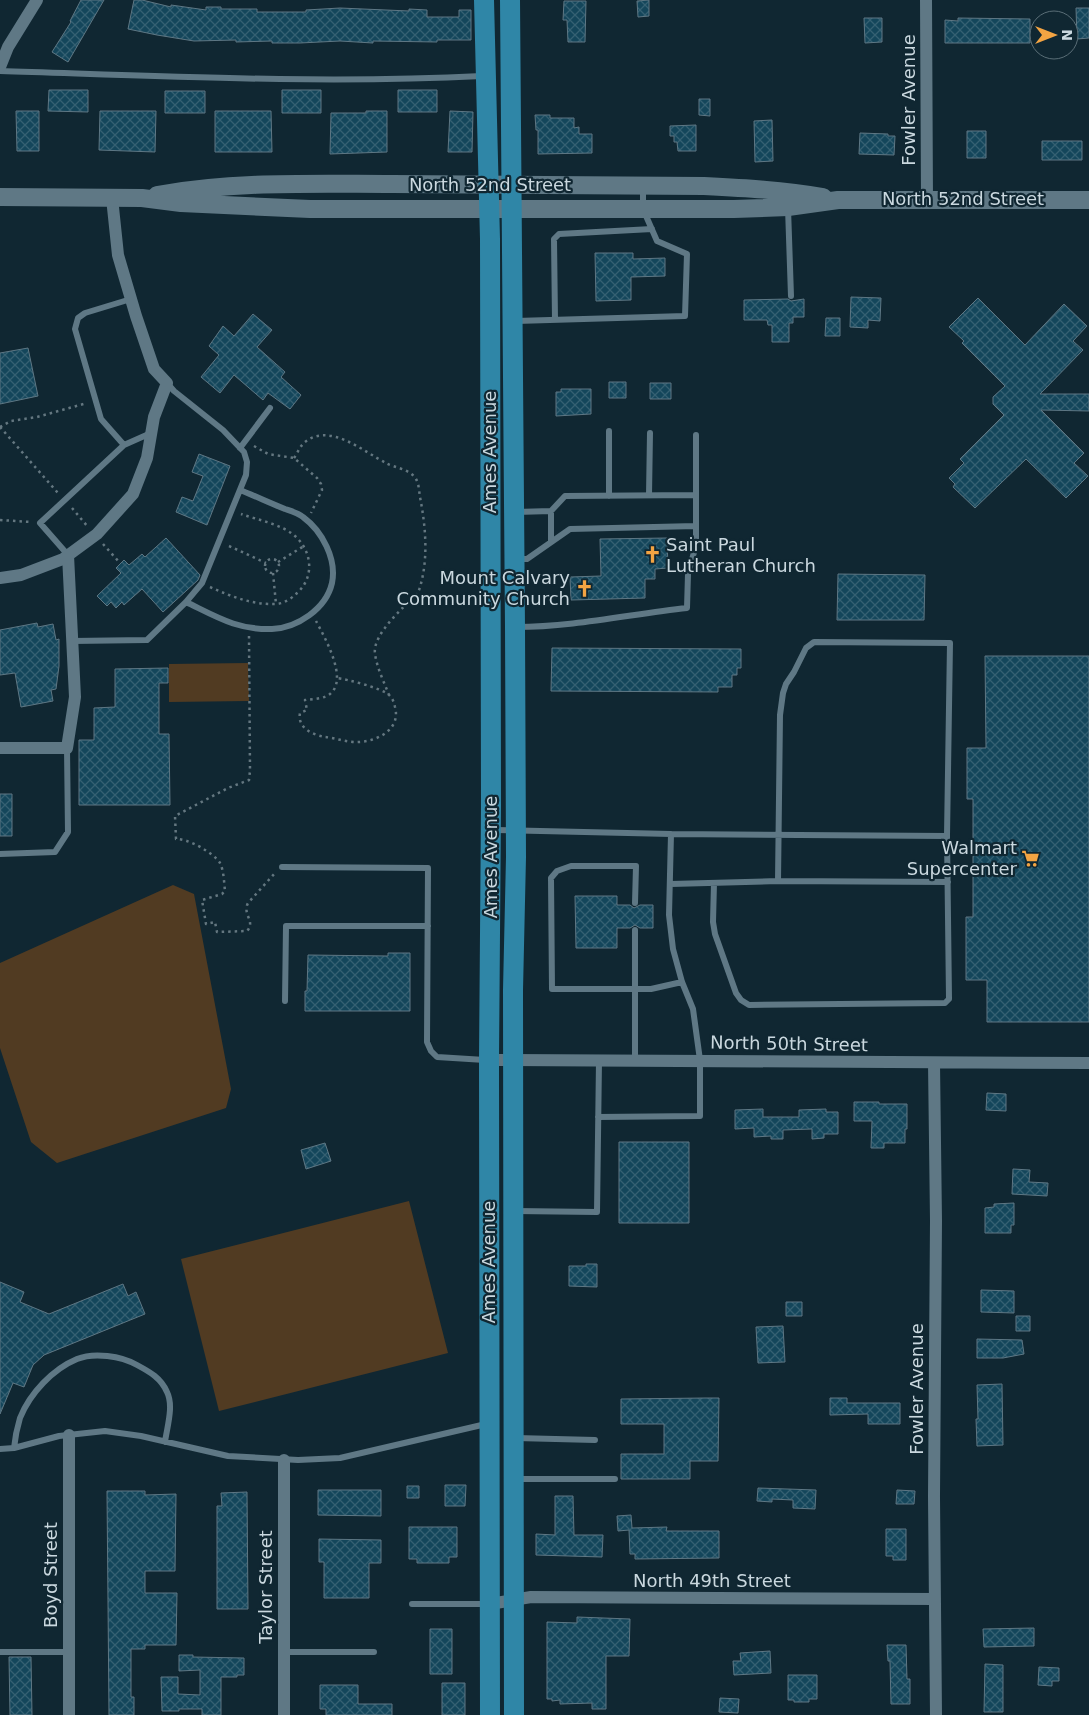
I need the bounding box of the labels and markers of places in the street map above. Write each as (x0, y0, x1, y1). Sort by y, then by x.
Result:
place label: Saint Paul Lutheran Church (666, 534, 816, 576)
church icon: Saint Paul Lutheran Church (642, 545, 662, 565)
place label: Mount Calvary Community Church (396, 567, 570, 609)
church icon: Mount Calvary Community Church (574, 578, 594, 598)
place label: Walmart Supercenter (907, 837, 1018, 879)
supermarket icon: Walmart Supercenter (1021, 848, 1041, 868)

